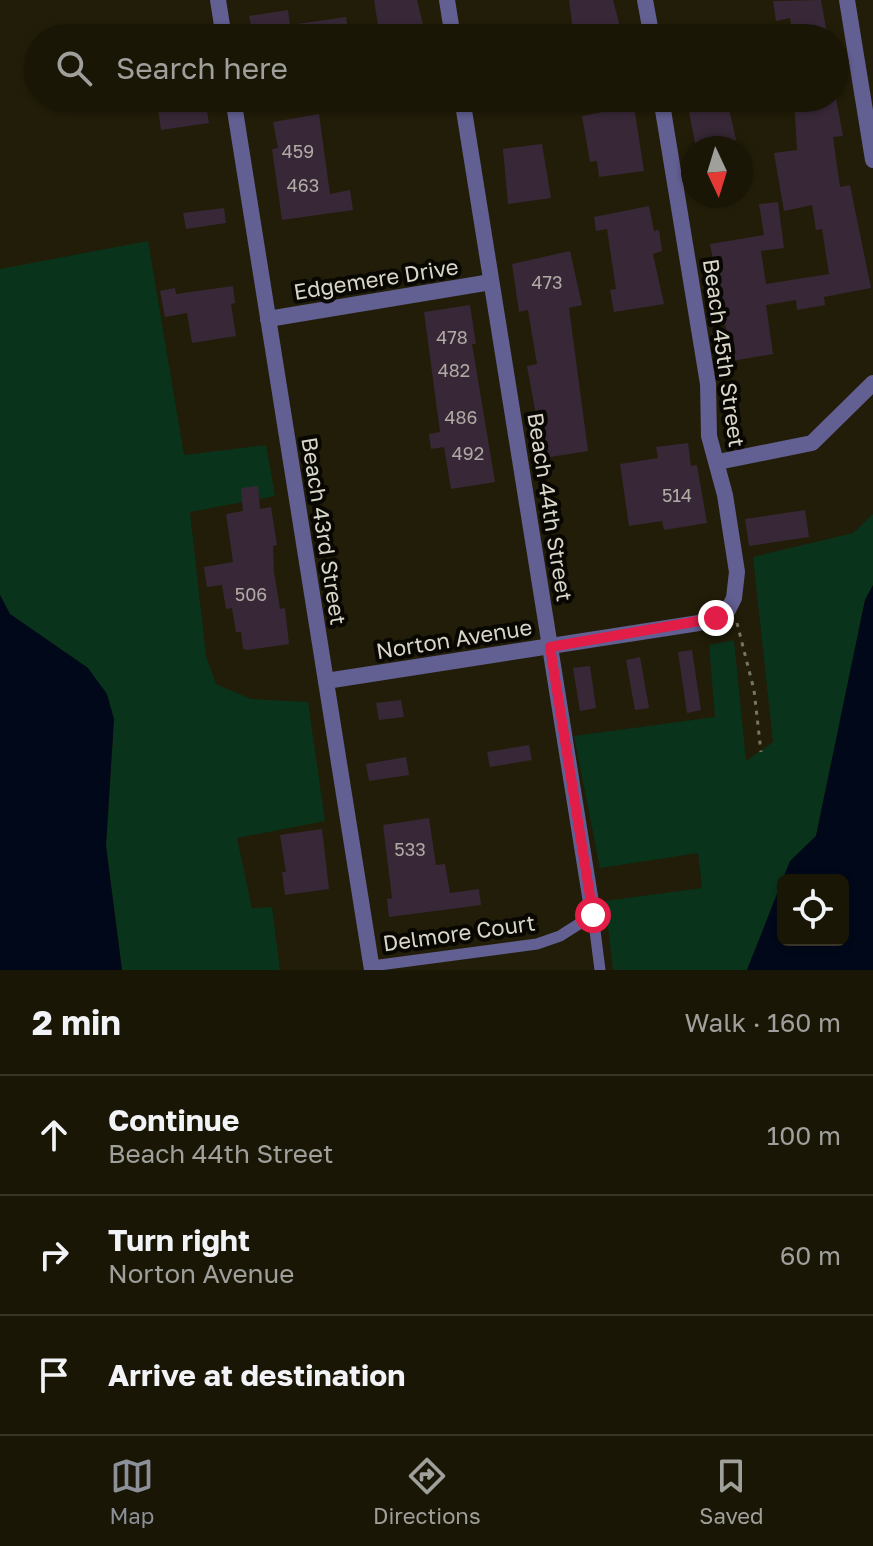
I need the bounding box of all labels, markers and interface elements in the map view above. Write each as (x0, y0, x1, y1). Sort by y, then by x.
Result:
search box (24, 24, 849, 112)
icon: search (52, 46, 96, 90)
text: Search here (116, 50, 288, 86)
north arrow (681, 136, 753, 208)
house number: 459 (282, 140, 314, 162)
house number: 463 (287, 174, 319, 196)
street label: Edgemere Drive (292, 252, 460, 305)
street label: Beach 45th Street (698, 257, 751, 449)
house number: 473 (531, 271, 563, 293)
house number: 478 (436, 326, 468, 348)
house number: 482 (438, 359, 470, 381)
house number: 486 (445, 406, 477, 428)
street label: Beach 44th Street (522, 411, 579, 603)
street label: Beach 43rd Street (296, 435, 353, 627)
house number: 492 (452, 442, 484, 464)
house number: 514 (662, 484, 692, 506)
house number: 506 (235, 583, 267, 605)
route end (698, 600, 734, 636)
street label: Norton Avenue (374, 613, 534, 664)
house number: 533 (394, 838, 426, 860)
map controls (777, 874, 849, 946)
button: locate (777, 874, 849, 946)
route start (575, 897, 611, 933)
street label: Delmore Court (381, 908, 537, 957)
text: 2 min (32, 1002, 121, 1042)
text: Walk · 160 m (685, 1007, 841, 1038)
text: Continue (108, 1102, 239, 1138)
icon: ahead (32, 1113, 76, 1157)
text: 100 m (767, 1120, 841, 1151)
text: Beach 44th Street (108, 1138, 333, 1169)
text: Turn right (108, 1222, 250, 1258)
icon: right (32, 1233, 76, 1277)
text: 60 m (780, 1240, 841, 1271)
text: Norton Avenue (108, 1258, 294, 1289)
icon: arrive (32, 1353, 76, 1397)
text: Arrive at destination (108, 1357, 405, 1393)
tab: Map (109, 1454, 154, 1529)
tab: Directions (373, 1454, 481, 1529)
tab: Saved (699, 1454, 764, 1529)

